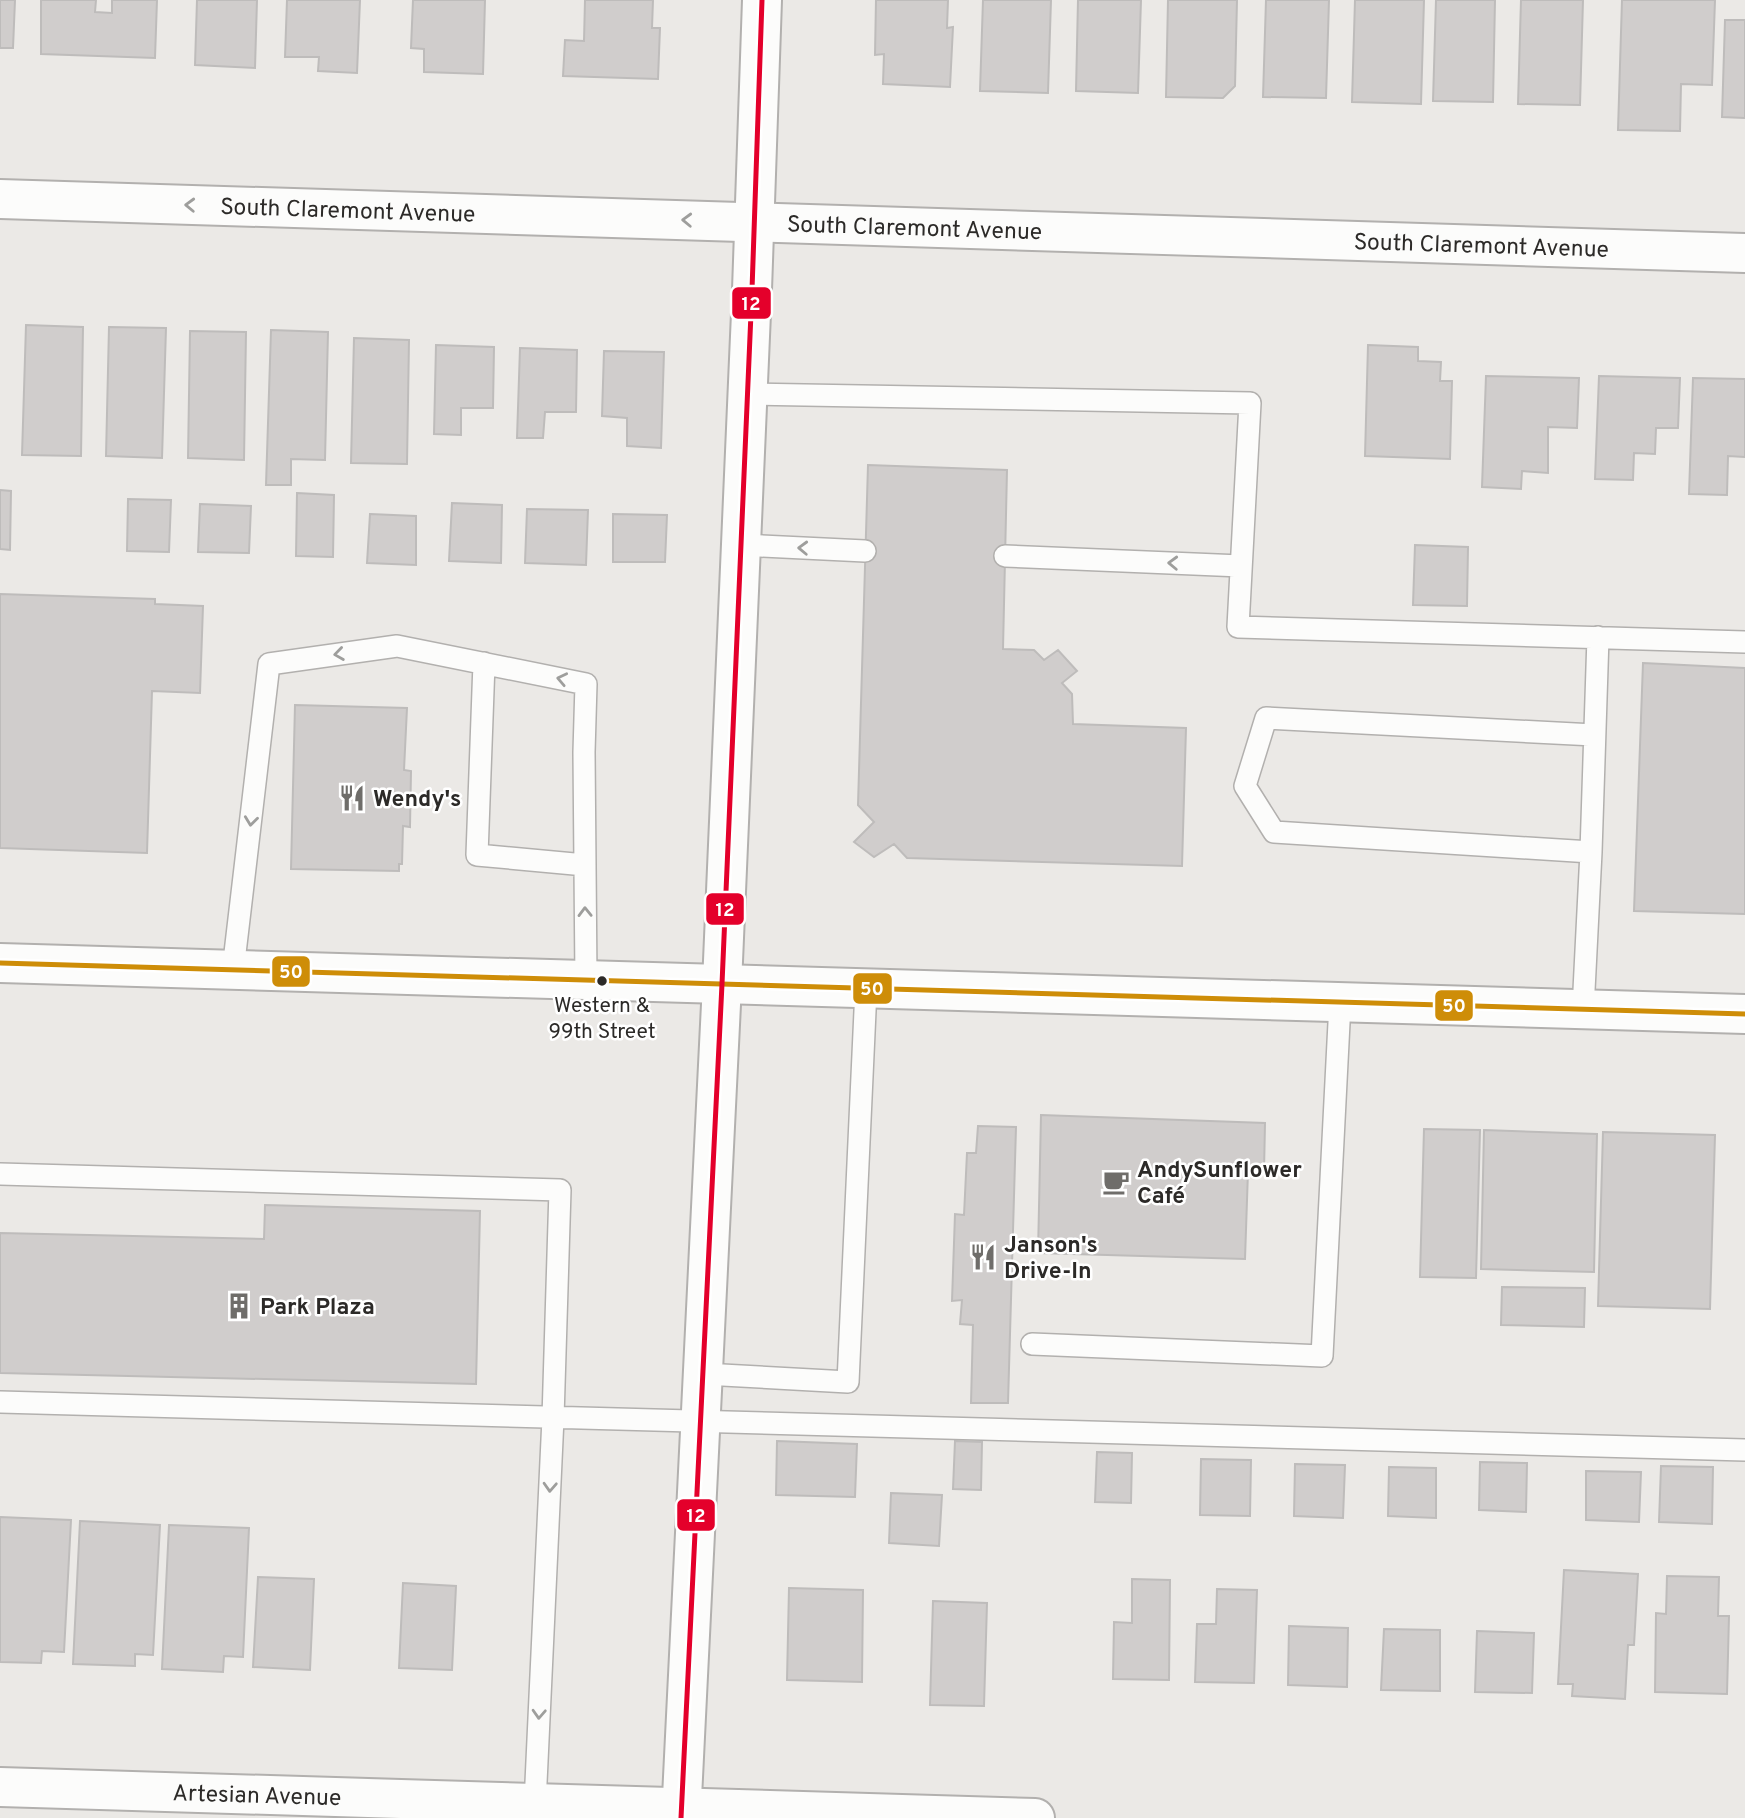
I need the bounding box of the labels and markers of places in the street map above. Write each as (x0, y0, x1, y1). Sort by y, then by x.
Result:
restaurant icon: Wendy's (337, 783, 367, 813)
place label: Wendy's (373, 786, 461, 815)
marker: Western & 99th Street (595, 974, 609, 988)
place label: Western & 99th Street (548, 993, 656, 1046)
place label: AndySunflower Café (1137, 1157, 1302, 1212)
cafe icon: AndySunflower Café (1101, 1167, 1131, 1197)
place label: Janson's Drive-In (1004, 1232, 1098, 1287)
restaurant icon: Janson's Drive-In (968, 1242, 998, 1272)
building icon: Park Plaza (224, 1291, 254, 1321)
place label: Park Plaza (260, 1294, 375, 1323)

